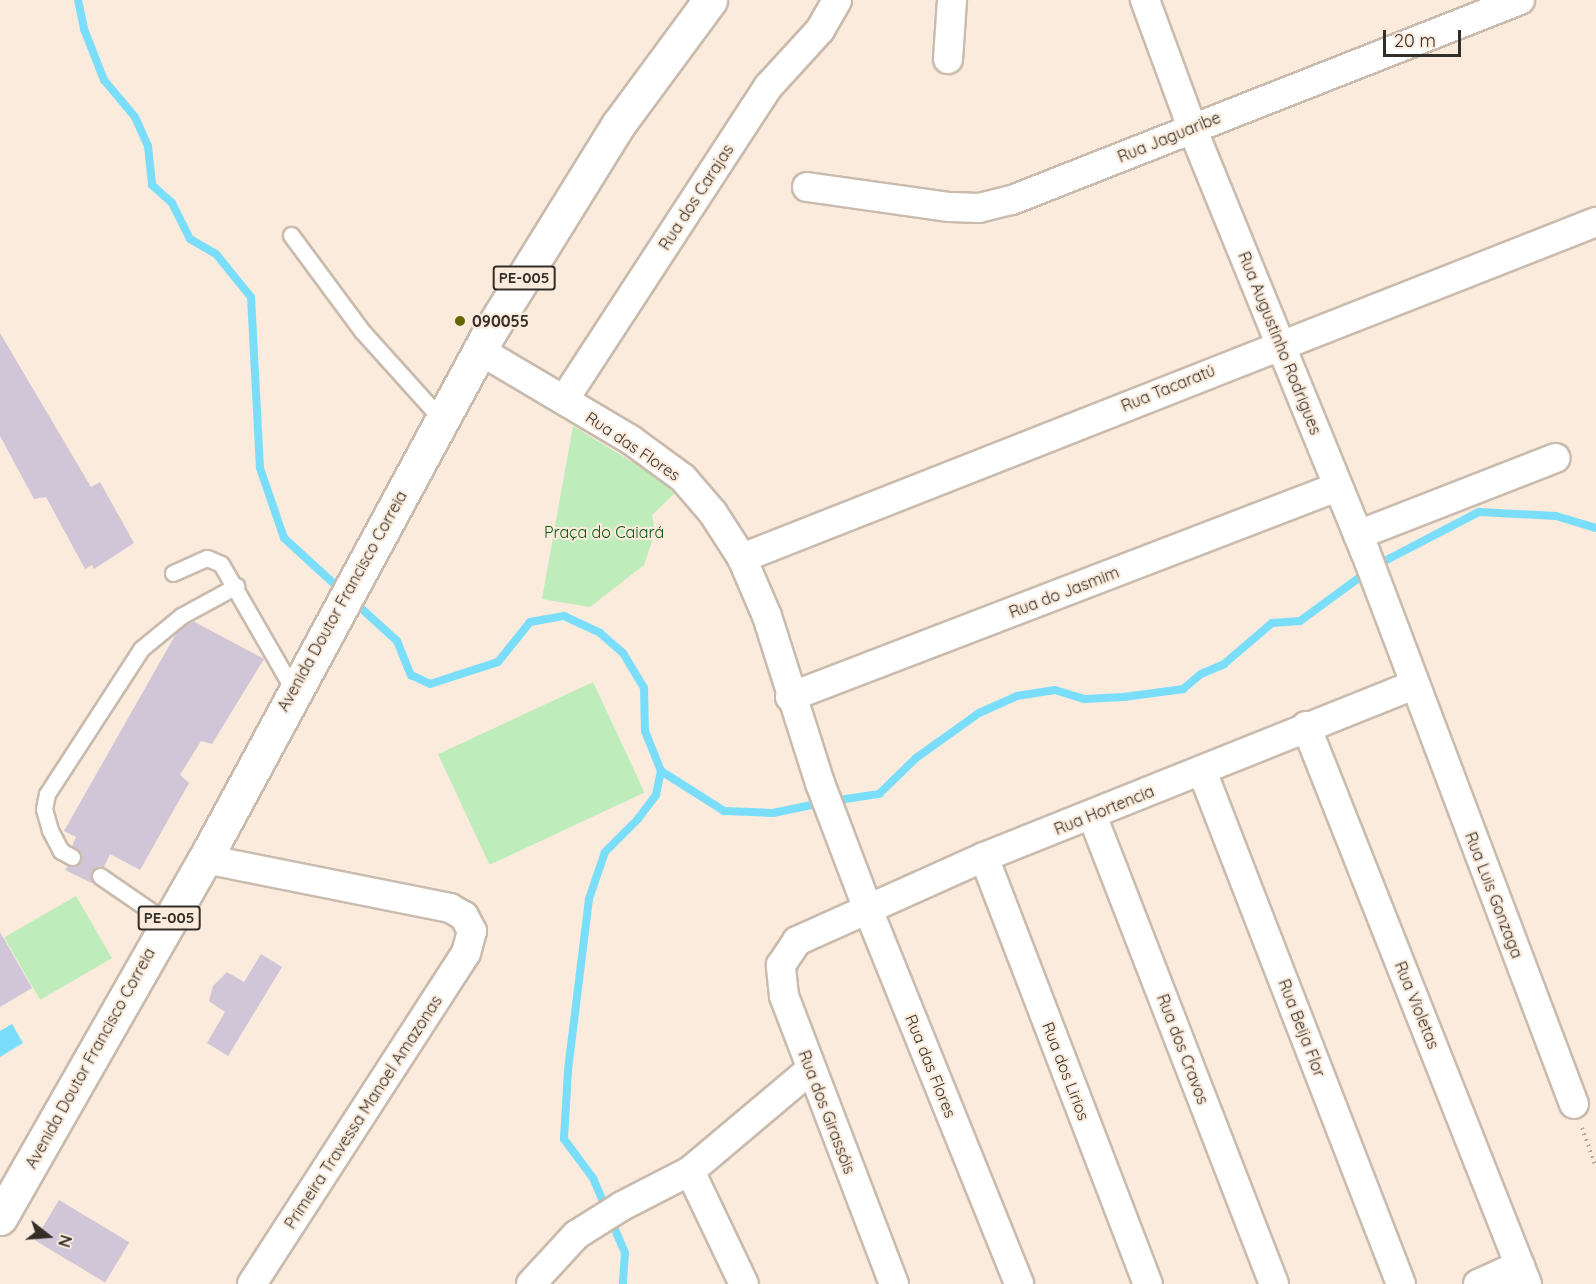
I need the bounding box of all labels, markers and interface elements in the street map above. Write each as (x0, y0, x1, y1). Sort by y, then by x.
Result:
scale bar (1386, 18, 1464, 56)
text: 20 m (1394, 29, 1436, 52)
street label: Rua Jaguaribe (1115, 108, 1223, 166)
street label: Rua dos Carajas (655, 140, 737, 254)
street label: Rua Augustinho Rodrigues (1234, 249, 1326, 437)
road number: PE-005 (492, 266, 556, 290)
place label: 090055 (472, 311, 529, 331)
marker: 090055 (453, 314, 467, 328)
street label: Rua Tacaratú (1118, 360, 1218, 416)
street label: Rua das Flores (582, 407, 684, 485)
street label: Avenida Doutor Francisco Correia (273, 487, 411, 715)
park label: Praça do Caiará (544, 522, 664, 542)
street label: Rua do Jasmim (1006, 562, 1122, 622)
street label: Rua Hortencia (1051, 781, 1157, 839)
street label: Rua Luis Gonzaga (1461, 829, 1527, 961)
road number: PE-005 (138, 906, 201, 930)
street label: Avenida Doutor Francisco Correia (21, 944, 159, 1172)
street label: Rua Violetas (1391, 958, 1443, 1052)
street label: Rua Beija Flor (1275, 976, 1329, 1080)
street label: Rua dos Cravos (1153, 991, 1213, 1107)
street label: Primeira Travessa Manoel Amazonas (280, 992, 446, 1232)
street label: Rua das Flores (902, 1012, 960, 1120)
street label: Rua dos Lirios (1038, 1019, 1094, 1123)
street label: Rua dos Girassóis (795, 1048, 859, 1176)
north arrow (18, 1206, 78, 1266)
text: N (54, 1233, 76, 1250)

